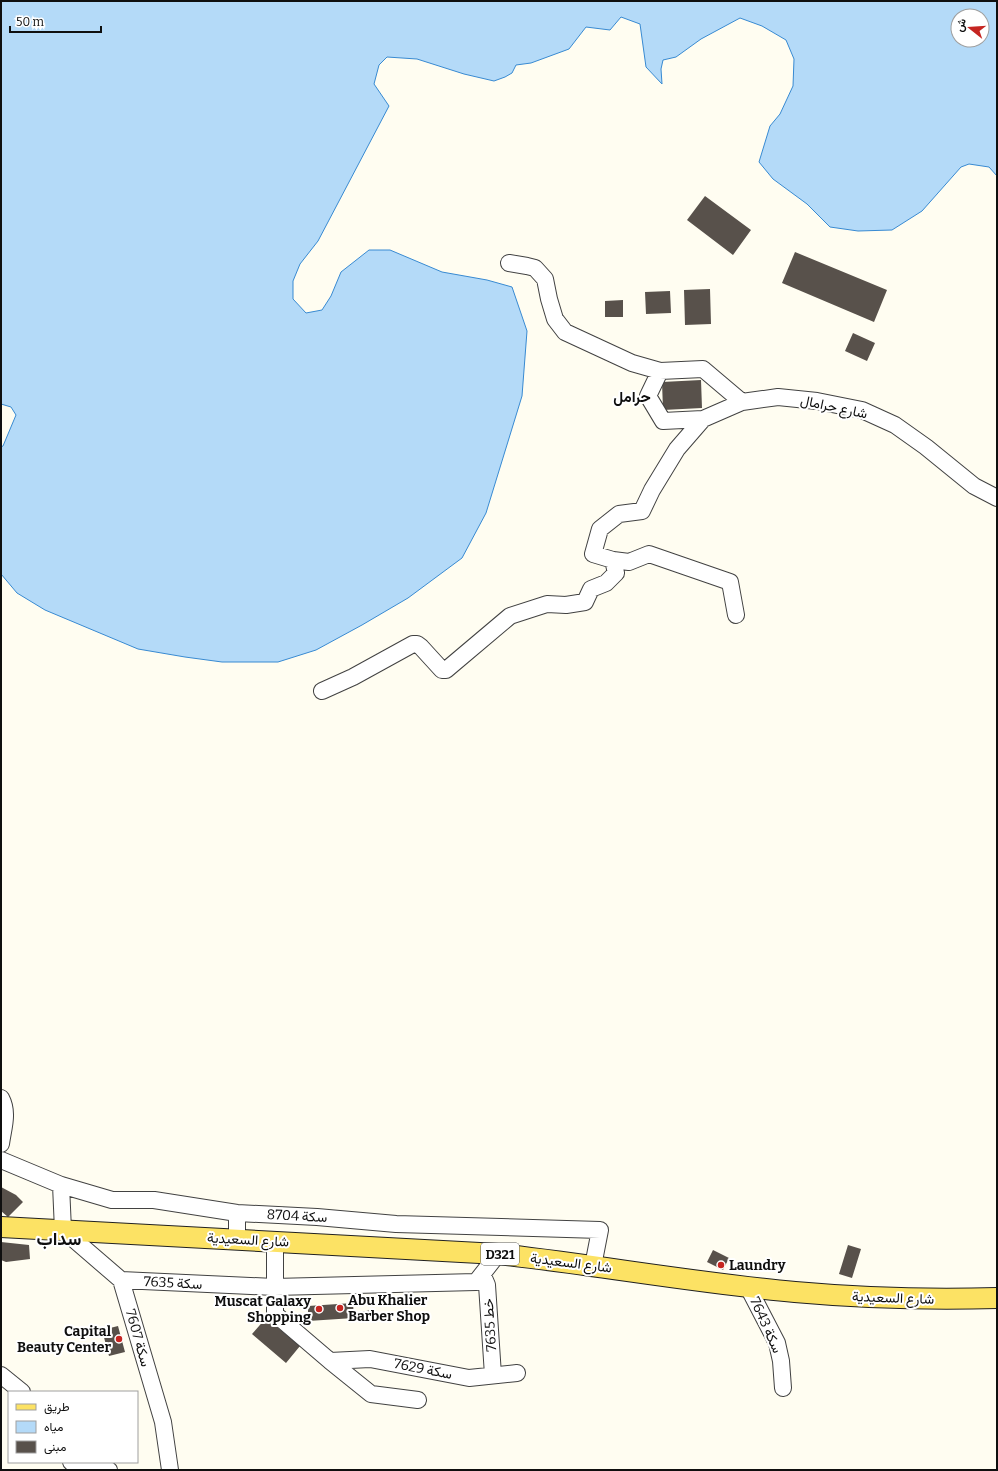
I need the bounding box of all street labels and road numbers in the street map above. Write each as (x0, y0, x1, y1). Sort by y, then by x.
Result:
street label: شارع حرامال (798, 392, 869, 424)
street label: سكة 8704 (266, 1206, 328, 1226)
street label: شارع السعيدية (206, 1229, 289, 1253)
road number: D321 (481, 1243, 519, 1265)
street label: شارع السعيدية (529, 1250, 613, 1278)
street label: سكة 7635 (143, 1273, 203, 1293)
street label: شارع السعيدية (852, 1288, 934, 1310)
street label: سكة 7643 (746, 1294, 786, 1356)
street label: 7635 خط (480, 1298, 500, 1352)
street label: سكة 7607 (122, 1307, 154, 1369)
street label: سكة 7629 (392, 1355, 454, 1383)

